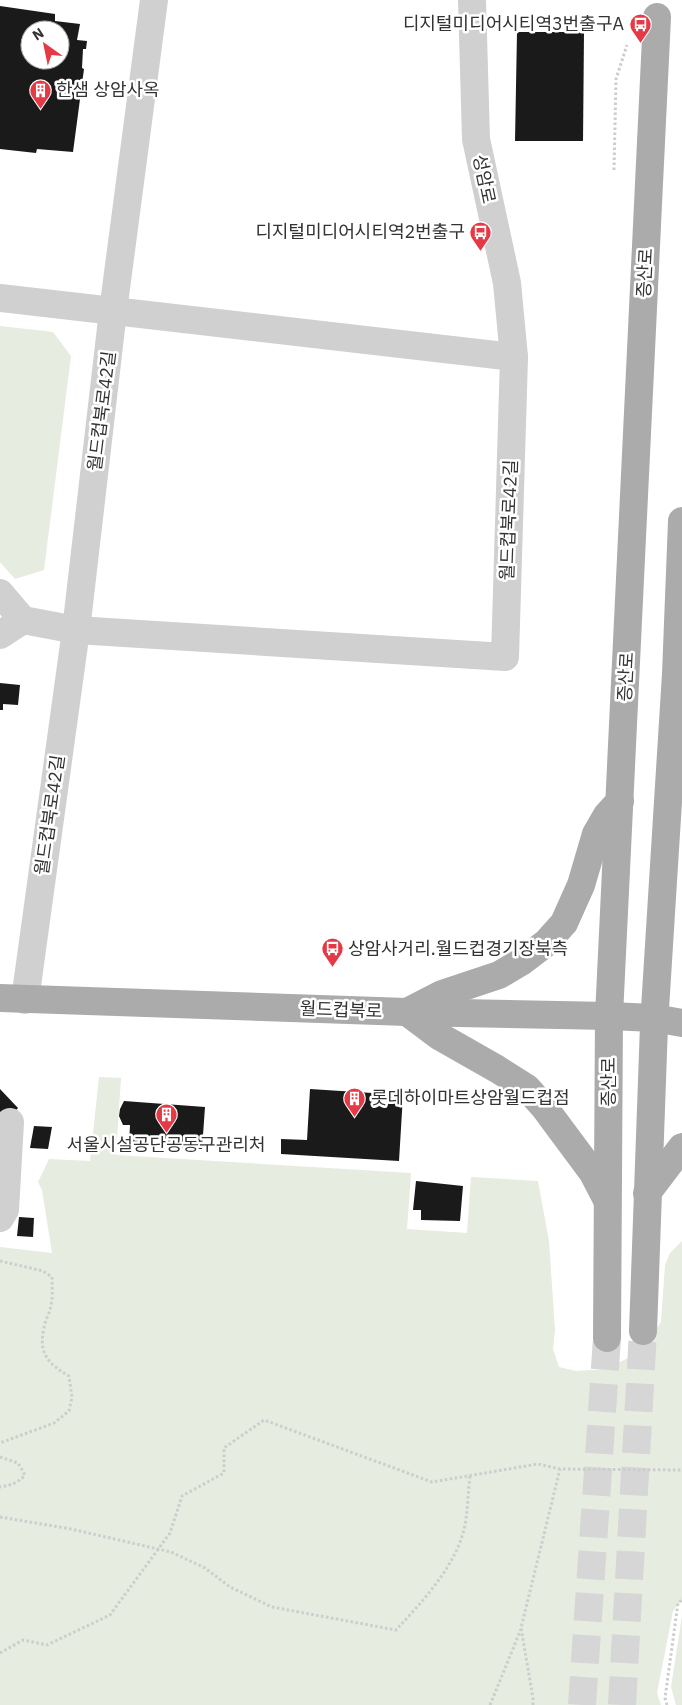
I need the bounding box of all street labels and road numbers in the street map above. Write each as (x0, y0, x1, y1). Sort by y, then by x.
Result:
street label: 성암로 (468, 152, 501, 206)
street label: 증산로 (632, 248, 657, 298)
street label: 월드컵북로42길 (83, 350, 120, 472)
street label: 월드컵북로42길 (495, 459, 522, 581)
street label: 증산로 (613, 652, 638, 702)
street label: 월드컵북로42길 (30, 753, 69, 876)
street label: 월드컵북로 (299, 997, 383, 1022)
street label: 증산로 (597, 1057, 620, 1107)

